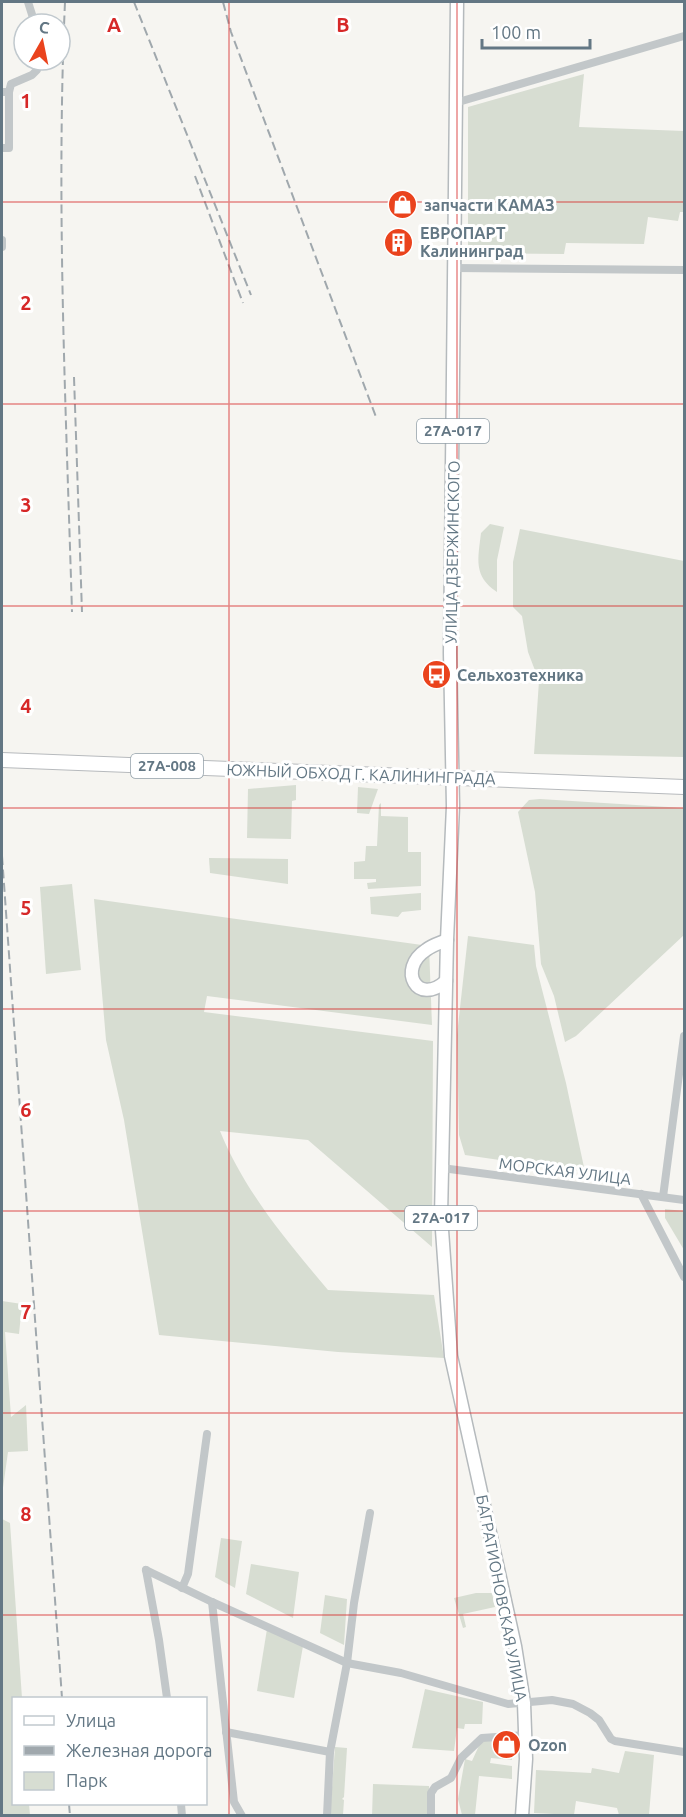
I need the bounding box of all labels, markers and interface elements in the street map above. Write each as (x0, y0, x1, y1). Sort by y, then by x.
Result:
north arrow (12, 12, 72, 72)
scale bar (482, 12, 590, 50)
text: A (107, 13, 121, 36)
text: B (336, 13, 350, 36)
text: С (38, 17, 51, 37)
text: 100 m (491, 22, 541, 42)
text: 1 (20, 89, 32, 112)
shop icon: запчасти КАМАЗ (387, 189, 419, 221)
place label: запчасти КАМАЗ (424, 196, 555, 214)
place label: ЕВРОПАРТ Калининград (420, 224, 524, 260)
building icon: ЕВРОПАРТ Калининград (383, 226, 415, 258)
text: 2 (20, 291, 32, 314)
road number: 27А-017 (417, 419, 489, 443)
street label: УЛИЦА ДЗЕРЖИНСКОГО (441, 460, 463, 644)
text: 3 (20, 493, 32, 516)
bus stop icon: Сельхозтехника (420, 659, 452, 691)
place label: Сельхозтехника (457, 666, 584, 684)
text: 4 (20, 694, 32, 717)
road number: 27А-008 (131, 754, 203, 778)
street label: ЮЖНЫЙ ОБХОД Г. КАЛИНИНГРАДА (226, 759, 496, 788)
text: 5 (20, 896, 32, 919)
text: 6 (20, 1098, 32, 1121)
street label: МОРСКАЯ УЛИЦА (498, 1154, 633, 1188)
road number: 27А-017 (405, 1206, 477, 1230)
text: 7 (20, 1300, 32, 1323)
street label: БАГРАТИОНОВСКАЯ УЛИЦА (473, 1493, 531, 1703)
text: 8 (20, 1502, 32, 1525)
legend (12, 1697, 207, 1805)
text: Улица (66, 1710, 116, 1730)
shop icon: Ozon (491, 1729, 523, 1761)
place label: Ozon (528, 1736, 567, 1754)
text: Железная дорога (66, 1740, 213, 1760)
text: Парк (66, 1770, 107, 1790)

